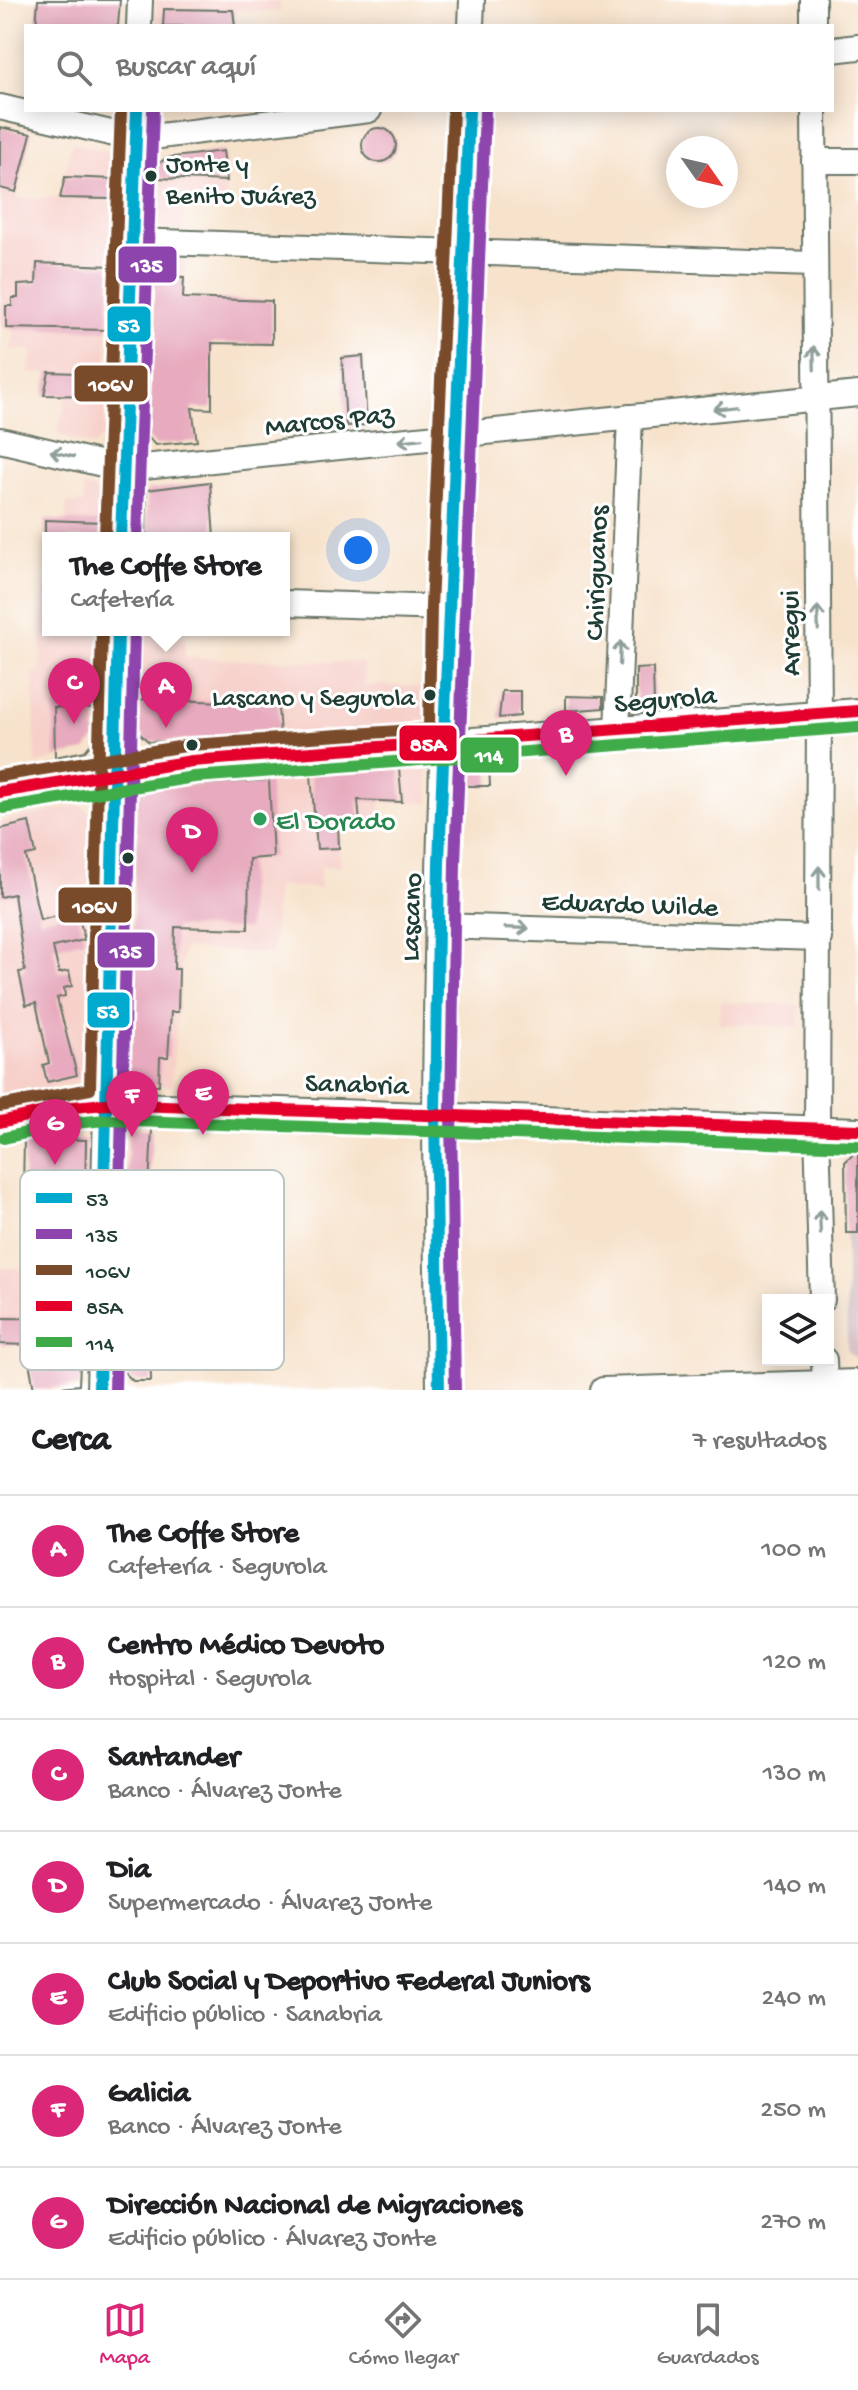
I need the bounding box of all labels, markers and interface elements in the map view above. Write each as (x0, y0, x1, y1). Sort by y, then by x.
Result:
search box (24, 24, 834, 112)
icon: search (52, 46, 96, 90)
text: Buscar aquí (116, 51, 256, 86)
north arrow (666, 136, 738, 208)
place label: Jonte y Benito Juárez (165, 151, 317, 214)
marker: Jonte y Benito Juárez (143, 168, 159, 184)
line badge: 135 (117, 245, 178, 284)
text: 135 (130, 255, 163, 281)
line badge: 53 (106, 305, 152, 343)
text: 53 (118, 315, 141, 341)
one-way arrow (806, 345, 822, 372)
line badge: 106V (73, 364, 149, 403)
text: 106V (88, 374, 133, 400)
street label: Marcos Paz (263, 399, 397, 446)
one-way arrow (712, 401, 739, 416)
one-way arrow (397, 432, 424, 447)
one-way arrow (50, 446, 75, 461)
street label: Chiriguanos (580, 504, 617, 641)
your location (338, 530, 378, 570)
popup (42, 532, 290, 636)
text: The Coffe Store (71, 551, 261, 586)
text: Cafetería (71, 586, 174, 617)
street label: Arregui (775, 590, 810, 676)
one-way arrow (810, 605, 825, 632)
one-way arrow (613, 640, 628, 667)
pin: C (48, 658, 100, 724)
pin: A (140, 662, 192, 728)
street label: Segurola (613, 680, 719, 722)
place label: Lascano y Segurola (212, 685, 417, 716)
marker: Lascano y Segurola (422, 687, 438, 703)
pin: B (540, 710, 592, 776)
line badge: 85A (398, 724, 458, 762)
text: 85A (410, 734, 448, 760)
line badge: 114 (459, 736, 520, 774)
unlabelled marker (184, 737, 200, 753)
text: 114 (474, 745, 504, 771)
pin: D (166, 807, 218, 873)
place label: El Dorado (276, 807, 395, 840)
marker: El Dorado (251, 810, 269, 828)
unlabelled marker (120, 850, 136, 866)
one-way arrow (811, 865, 827, 892)
street label: Lascano (395, 872, 432, 962)
line badge: 106V (57, 886, 133, 924)
street label: Eduardo Wilde (541, 887, 719, 926)
text: 106V (72, 896, 117, 922)
one-way arrow (503, 921, 530, 936)
line badge: 135 (96, 931, 156, 969)
text: 135 (109, 941, 142, 967)
line badge: 53 (86, 991, 131, 1029)
text: 53 (97, 1001, 120, 1027)
street label: Sanabria (304, 1068, 411, 1105)
pin: E (177, 1069, 229, 1135)
pin: F (106, 1071, 158, 1137)
pin: G (29, 1099, 81, 1165)
legend (20, 1170, 284, 1370)
text: 53 (86, 1189, 109, 1215)
one-way arrow (813, 1209, 828, 1236)
text: 135 (85, 1225, 118, 1251)
text: 106V (85, 1261, 131, 1287)
map controls (762, 1294, 834, 1366)
button: layers (762, 1294, 834, 1366)
text: 85A (86, 1297, 124, 1323)
text: 114 (85, 1333, 115, 1359)
text: Cerca (32, 1422, 110, 1462)
text: 7 resultados (693, 1427, 826, 1458)
text: The Coffe Store (108, 1518, 299, 1553)
text: A (50, 1536, 66, 1567)
text: 100 m (761, 1536, 826, 1567)
text: Cafetería · Segurola (108, 1553, 327, 1584)
text: Centro Médico Devoto (108, 1630, 384, 1665)
text: B (51, 1648, 65, 1679)
text: 120 m (763, 1648, 826, 1679)
text: Hospital · Segurola (108, 1665, 311, 1696)
text: Santander (108, 1742, 240, 1777)
text: C (51, 1760, 65, 1791)
text: 130 m (763, 1760, 826, 1791)
text: Banco · Álvarez Jonte (108, 1777, 342, 1808)
text: Dia (108, 1854, 151, 1889)
text: D (50, 1872, 66, 1903)
text: 140 m (764, 1872, 826, 1903)
text: Supermercado · Álvarez Jonte (108, 1889, 432, 1920)
text: Club Social y Deportivo Federal Juniors (108, 1966, 590, 2001)
text: E (50, 1984, 66, 2015)
text: 240 m (762, 1984, 826, 2015)
text: Edificio público · Sanabria (108, 2001, 382, 2032)
text: Galicia (108, 2078, 190, 2113)
text: F (51, 2096, 65, 2127)
text: 250 m (760, 2096, 826, 2127)
text: Banco · Álvarez Jonte (108, 2113, 342, 2144)
text: Dirección Nacional de Migraciones (108, 2190, 522, 2225)
text: G (50, 2208, 66, 2239)
text: 270 m (760, 2208, 826, 2239)
text: Edificio público · Álvarez Jonte (108, 2225, 437, 2256)
tab: Mapa (99, 2298, 150, 2372)
tab: Cómo llegar (349, 2298, 458, 2372)
tab: Guardados (657, 2298, 759, 2372)

